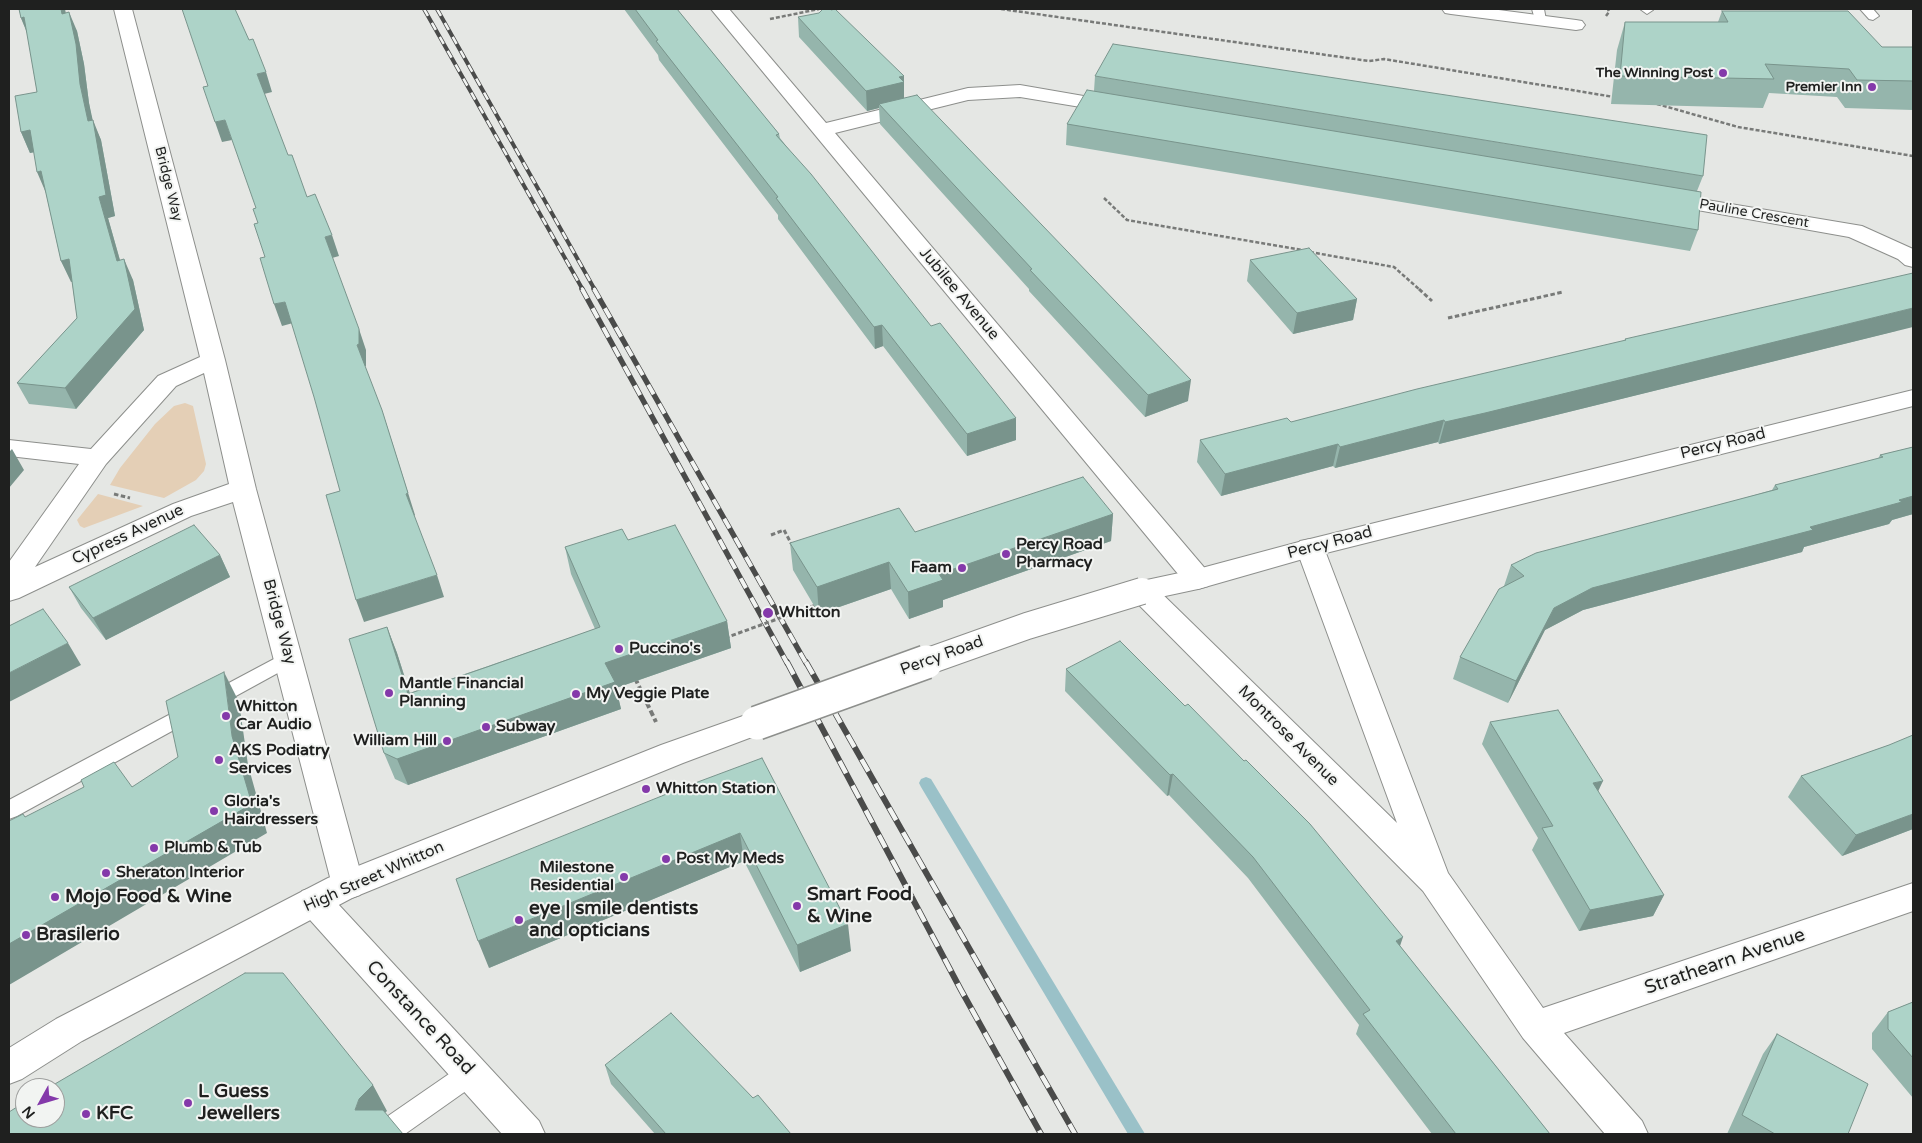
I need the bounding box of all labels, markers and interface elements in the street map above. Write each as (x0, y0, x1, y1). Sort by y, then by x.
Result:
place label: The Winning Post (1596, 65, 1713, 81)
marker: The Winning Post (1717, 67, 1729, 79)
place label: Premier Inn (1785, 79, 1862, 95)
marker: Premier Inn (1866, 81, 1878, 93)
street label: Bridge Way (151, 145, 185, 223)
street label: Pauline Crescent (1698, 196, 1810, 232)
street label: Jubilee Avenue (915, 244, 1003, 344)
street label: Percy Road (1678, 424, 1768, 464)
street label: Cypress Avenue (69, 501, 187, 569)
street label: Percy Road (1286, 522, 1374, 564)
place label: Percy Road Pharmacy (1016, 535, 1103, 573)
marker: Percy Road Pharmacy (1000, 548, 1012, 560)
place label: Faam (911, 558, 952, 578)
marker: Faam (956, 562, 968, 574)
street label: Bridge Way (258, 577, 300, 667)
place label: Whitton (779, 603, 840, 623)
marker: Whitton (761, 606, 775, 620)
street label: Percy Road (898, 632, 986, 680)
place label: Puccino's (629, 639, 701, 659)
marker: Puccino's (613, 643, 625, 655)
place label: Mantle Financial Planning (399, 674, 524, 712)
street label: Montrose Avenue (1234, 682, 1342, 790)
place label: My Veggie Plate (586, 684, 709, 704)
marker: Mantle Financial Planning (383, 687, 395, 699)
marker: My Veggie Plate (570, 688, 582, 700)
place label: Whitton Car Audio (236, 697, 312, 735)
marker: Whitton Car Audio (220, 710, 232, 722)
place label: Subway (496, 717, 555, 737)
marker: Subway (480, 721, 492, 733)
place label: William Hill (353, 731, 437, 751)
marker: William Hill (441, 735, 453, 747)
place label: AKS Podiatry Services (229, 741, 330, 779)
marker: AKS Podiatry Services (213, 754, 225, 766)
place label: Whitton Station (656, 779, 776, 799)
marker: Whitton Station (640, 783, 652, 795)
place label: Gloria's Hairdressers (224, 792, 318, 830)
marker: Gloria's Hairdressers (208, 805, 220, 817)
street label: High Street Whitton (301, 837, 447, 917)
place label: Plumb & Tub (164, 838, 262, 858)
marker: Plumb & Tub (148, 842, 160, 854)
place label: Post My Meds (676, 849, 784, 869)
marker: Post My Meds (660, 853, 672, 865)
place label: Milestone Residential (530, 858, 614, 896)
place label: Sheraton Interior (116, 863, 244, 883)
marker: Sheraton Interior (100, 867, 112, 879)
marker: Milestone Residential (618, 871, 630, 883)
place label: Smart Food & Wine (807, 884, 912, 928)
place label: Mojo Food & Wine (65, 886, 232, 908)
marker: Mojo Food & Wine (49, 891, 61, 903)
place label: eye | smile dentists and opticians (529, 898, 698, 942)
marker: Smart Food & Wine (791, 900, 803, 912)
marker: eye | smile dentists and opticians (513, 914, 525, 926)
place label: Brasilerio (36, 924, 120, 946)
street label: Strathearn Avenue (1642, 924, 1808, 1000)
marker: Brasilerio (20, 929, 32, 941)
street label: Constance Road (361, 956, 479, 1080)
north arrow (15, 1078, 65, 1128)
place label: L Guess Jewellers (198, 1081, 280, 1125)
marker: L Guess Jewellers (182, 1097, 194, 1109)
text: N (19, 1102, 39, 1122)
place label: KFC (96, 1103, 133, 1125)
marker: KFC (80, 1108, 92, 1120)

